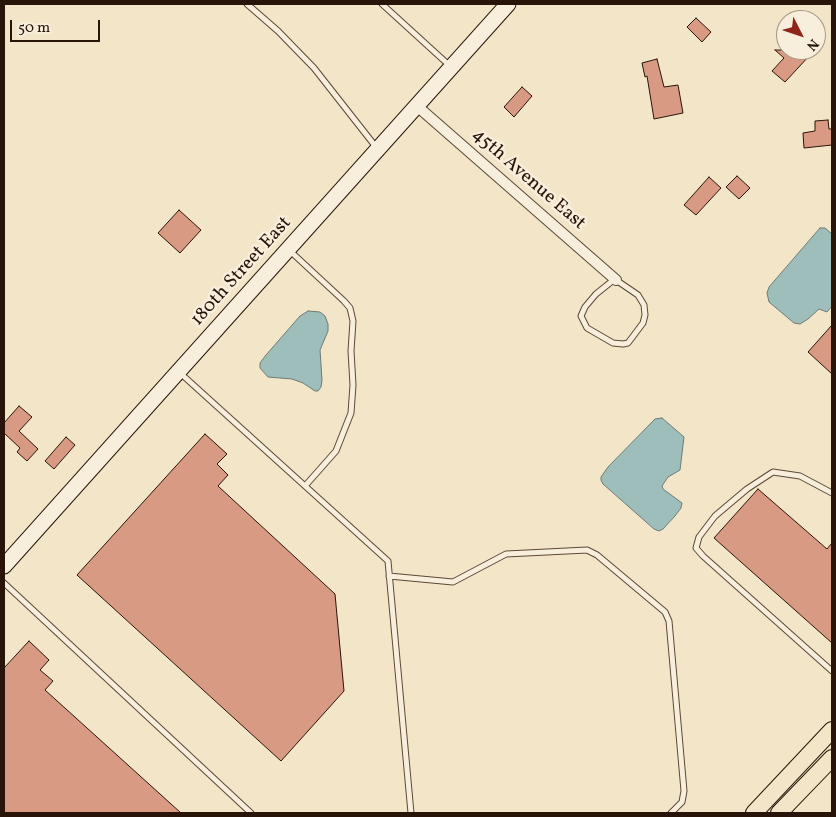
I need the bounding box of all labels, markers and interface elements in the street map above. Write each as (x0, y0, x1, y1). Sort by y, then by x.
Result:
scale bar (12, 10, 102, 42)
north arrow (776, 10, 826, 60)
text: 50 m (18, 18, 50, 39)
text: N (801, 34, 822, 55)
street label: 45th Avenue East (466, 124, 590, 236)
street label: 180th Street East (187, 213, 297, 331)

